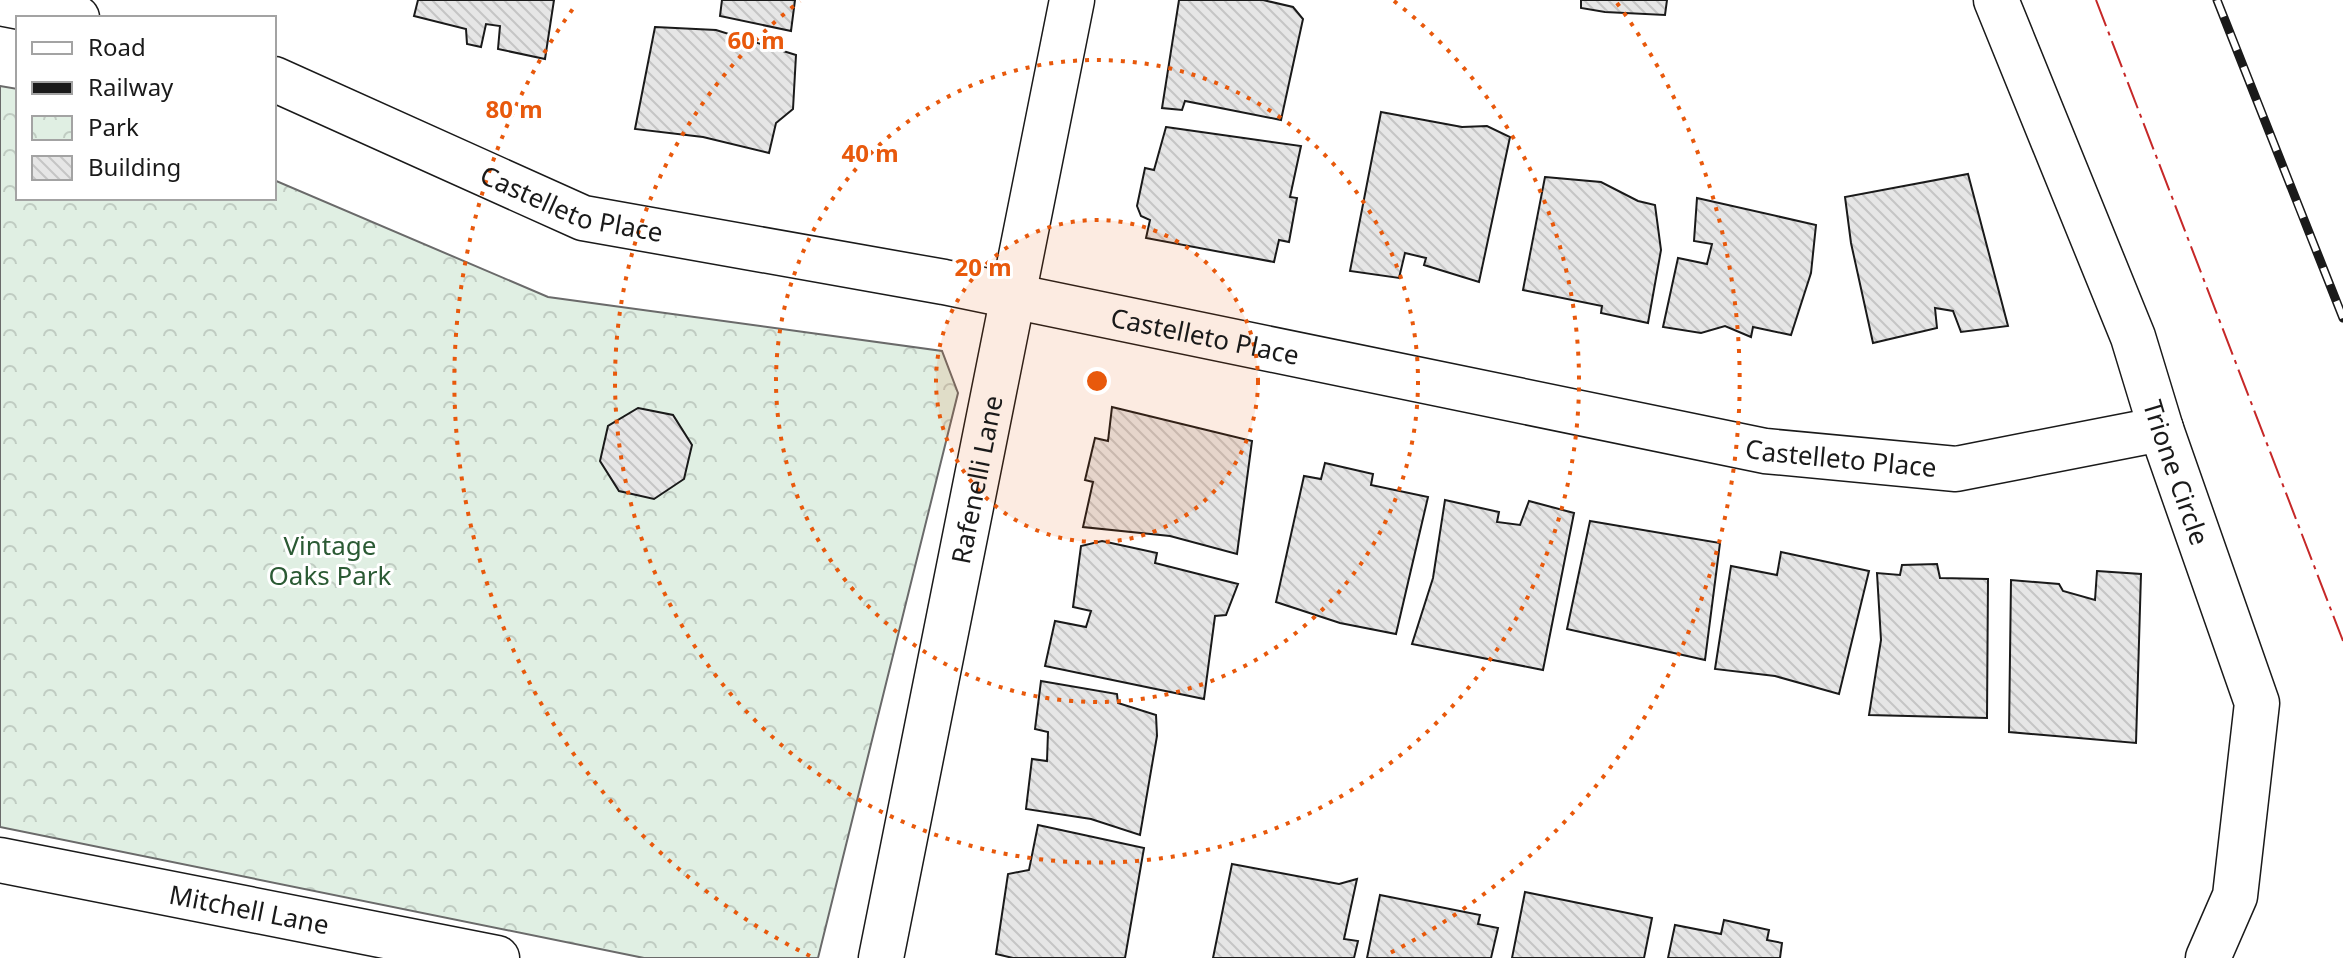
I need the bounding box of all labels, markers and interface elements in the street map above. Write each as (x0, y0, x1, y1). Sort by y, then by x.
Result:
legend (16, 16, 276, 200)
text: 60 m (727, 23, 785, 56)
text: Road (88, 30, 146, 63)
text: Railway (88, 70, 174, 103)
text: 80 m (485, 92, 543, 125)
text: Park (88, 110, 139, 143)
text: 40 m (841, 136, 899, 169)
text: Building (88, 150, 181, 183)
street label: Castelleto Place (475, 156, 666, 250)
text: 20 m (954, 250, 1012, 283)
street label: Castelleto Place (1108, 299, 1303, 373)
centre of rings (1083, 367, 1111, 395)
street label: Rafenelli Lane (942, 392, 1011, 567)
street label: Trione Circle (2135, 396, 2218, 550)
street label: Castelleto Place (1742, 429, 1938, 485)
park label: Vintage Oaks Park (269, 527, 392, 593)
street label: Mitchell Lane (166, 876, 332, 942)

